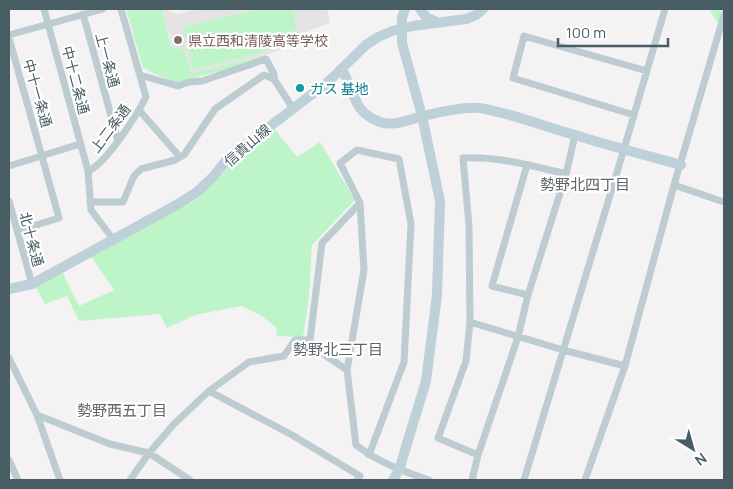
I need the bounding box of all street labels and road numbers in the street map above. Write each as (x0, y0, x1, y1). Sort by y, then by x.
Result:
street label: 上一条通 (92, 30, 124, 90)
street label: 中十二条通 (58, 44, 94, 116)
street label: 中十一条通 (19, 57, 57, 129)
street label: 上二条通 (86, 100, 134, 156)
street label: 信貴山線 (220, 119, 274, 171)
street label: 北十条通 (16, 209, 48, 269)

